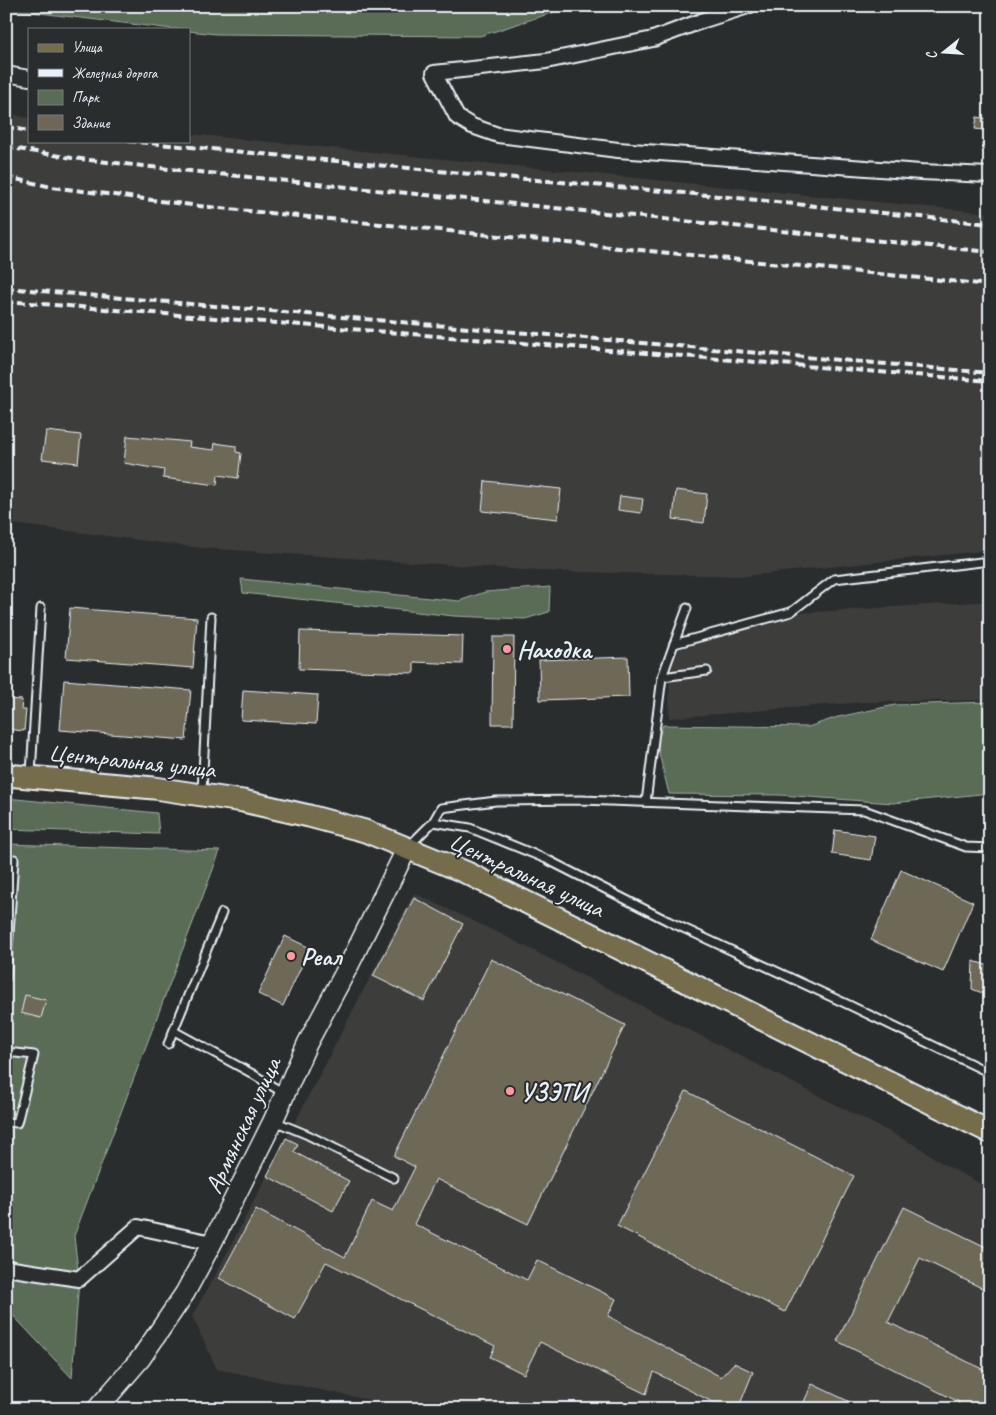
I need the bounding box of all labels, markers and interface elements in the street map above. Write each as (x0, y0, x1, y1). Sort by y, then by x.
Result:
legend (28, 28, 190, 142)
north arrow (918, 28, 968, 78)
text: Улица (72, 38, 103, 57)
text: С (922, 48, 941, 61)
text: Железная дорога (72, 64, 159, 83)
text: Парк (72, 88, 100, 107)
text: Здание (72, 114, 111, 133)
place label: Находка (517, 634, 593, 666)
marker: Находка (501, 643, 513, 655)
street label: Центральная улица (47, 736, 219, 786)
street label: Центральная улица (444, 825, 611, 926)
place label: Реал (301, 941, 344, 973)
marker: Реал (285, 950, 297, 962)
street label: Армянская улица (197, 1050, 290, 1199)
place label: УЗЭТИ (520, 1076, 591, 1108)
marker: УЗЭТИ (504, 1085, 516, 1097)

